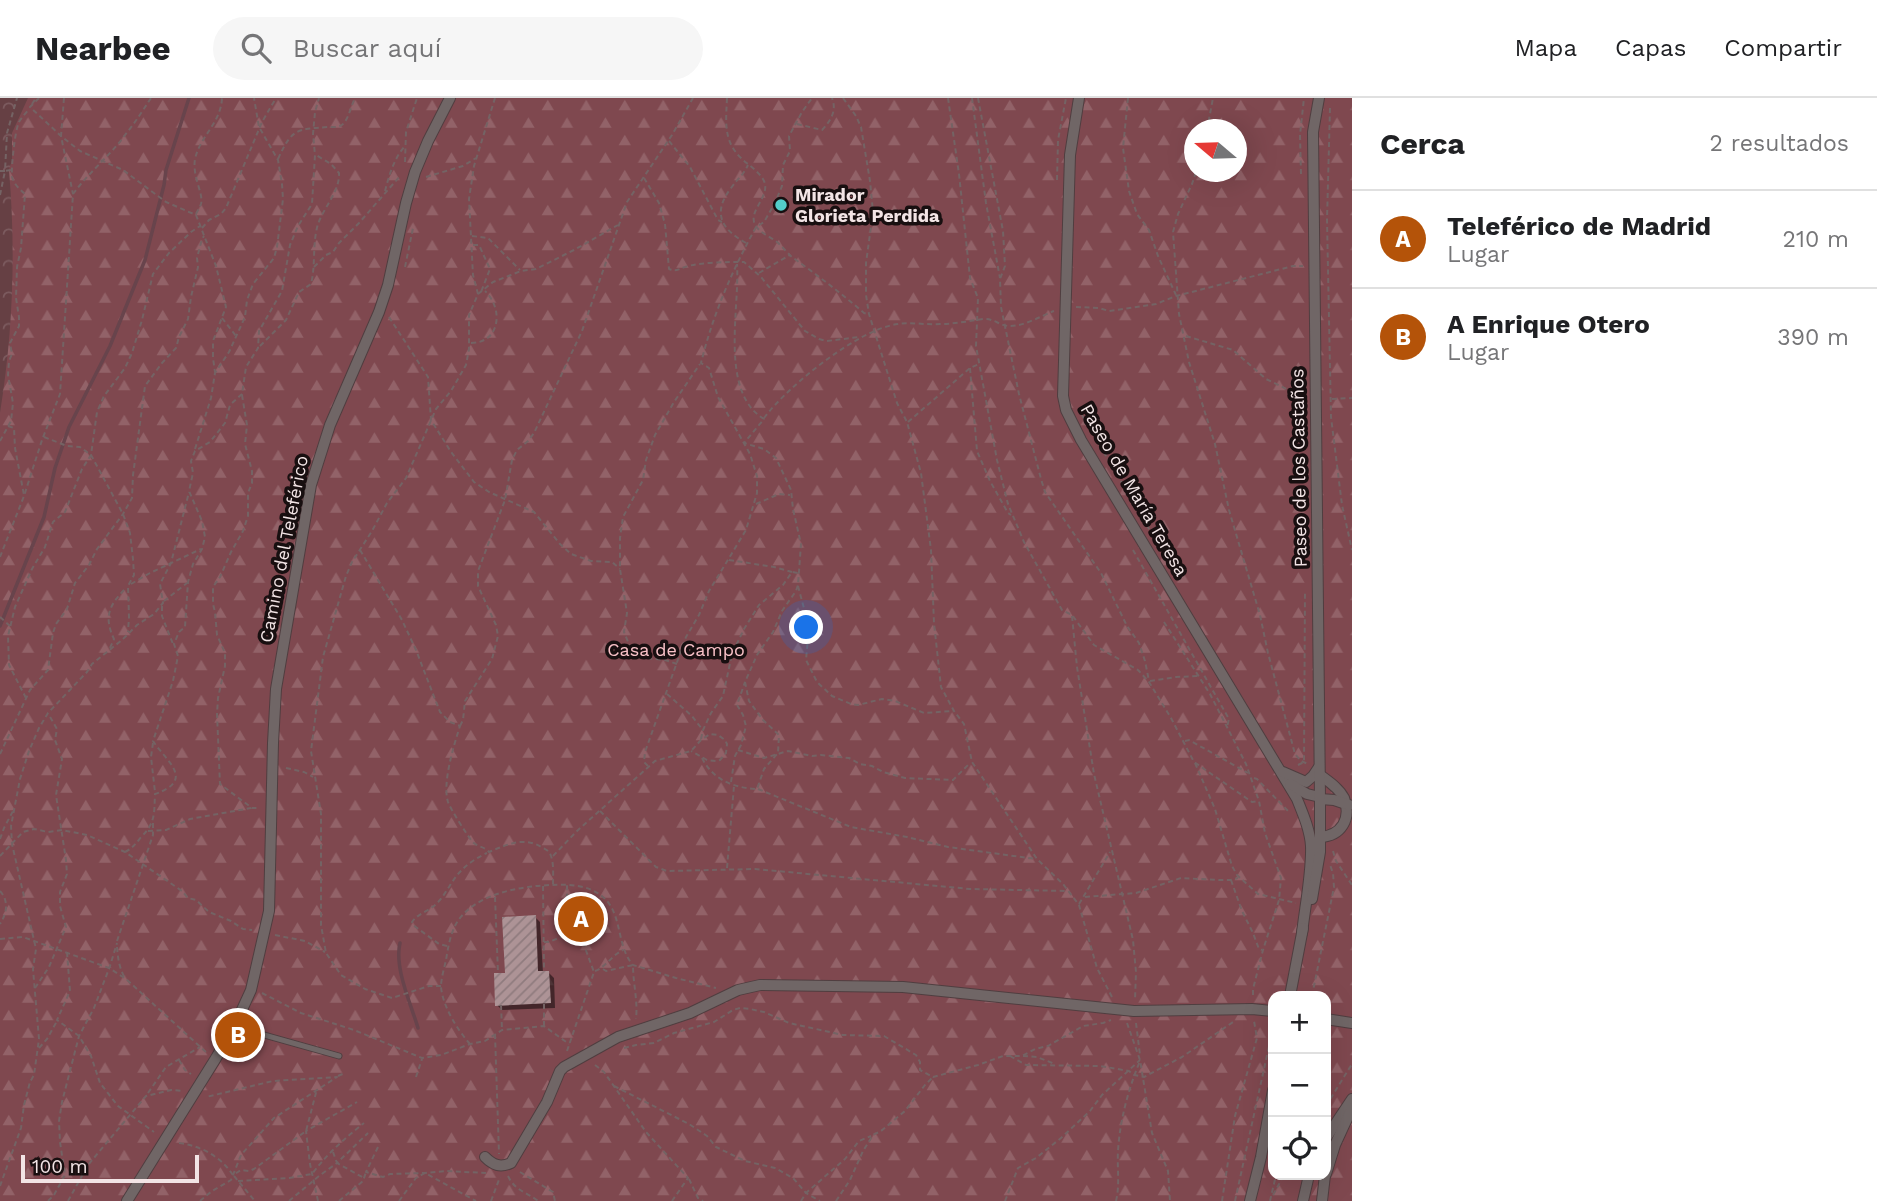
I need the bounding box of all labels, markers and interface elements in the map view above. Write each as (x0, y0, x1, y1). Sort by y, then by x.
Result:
search box (213, 17, 703, 80)
text: Nearbee (35, 29, 171, 68)
icon: search (237, 29, 275, 67)
text: Buscar aquí (293, 33, 442, 63)
text: Mapa (1514, 34, 1577, 62)
text: Capas (1615, 34, 1686, 62)
text: Compartir (1724, 34, 1842, 62)
north arrow (1184, 119, 1247, 182)
text: Cerca (1380, 126, 1465, 161)
text: 2 resultados (1710, 130, 1849, 157)
place label: Mirador Glorieta Perdida (795, 184, 940, 226)
marker: Mirador Glorieta Perdida (773, 197, 789, 213)
text: Teleférico de Madrid (1447, 211, 1711, 241)
text: A (1395, 226, 1411, 253)
text: 210 m (1783, 226, 1849, 253)
text: Lugar (1447, 241, 1509, 268)
text: A Enrique Otero (1447, 309, 1650, 339)
text: B (1395, 324, 1411, 351)
text: 390 m (1777, 324, 1849, 351)
text: Lugar (1447, 339, 1509, 366)
street label: Paseo de los Castaños (1286, 368, 1311, 568)
street label: Paseo de María Teresa (1077, 400, 1192, 580)
street label: Camino del Teleférico (255, 454, 312, 644)
your location (789, 610, 823, 644)
park label: Casa de Campo (607, 639, 745, 660)
pin: A (558, 893, 604, 945)
map controls (1268, 991, 1331, 1180)
button: + (1268, 991, 1331, 1054)
pin: B (215, 1009, 261, 1061)
button: − (1268, 1054, 1331, 1117)
button: locate (1268, 1117, 1331, 1180)
scale bar (21, 1152, 200, 1184)
text: 100 m (32, 1155, 88, 1178)

